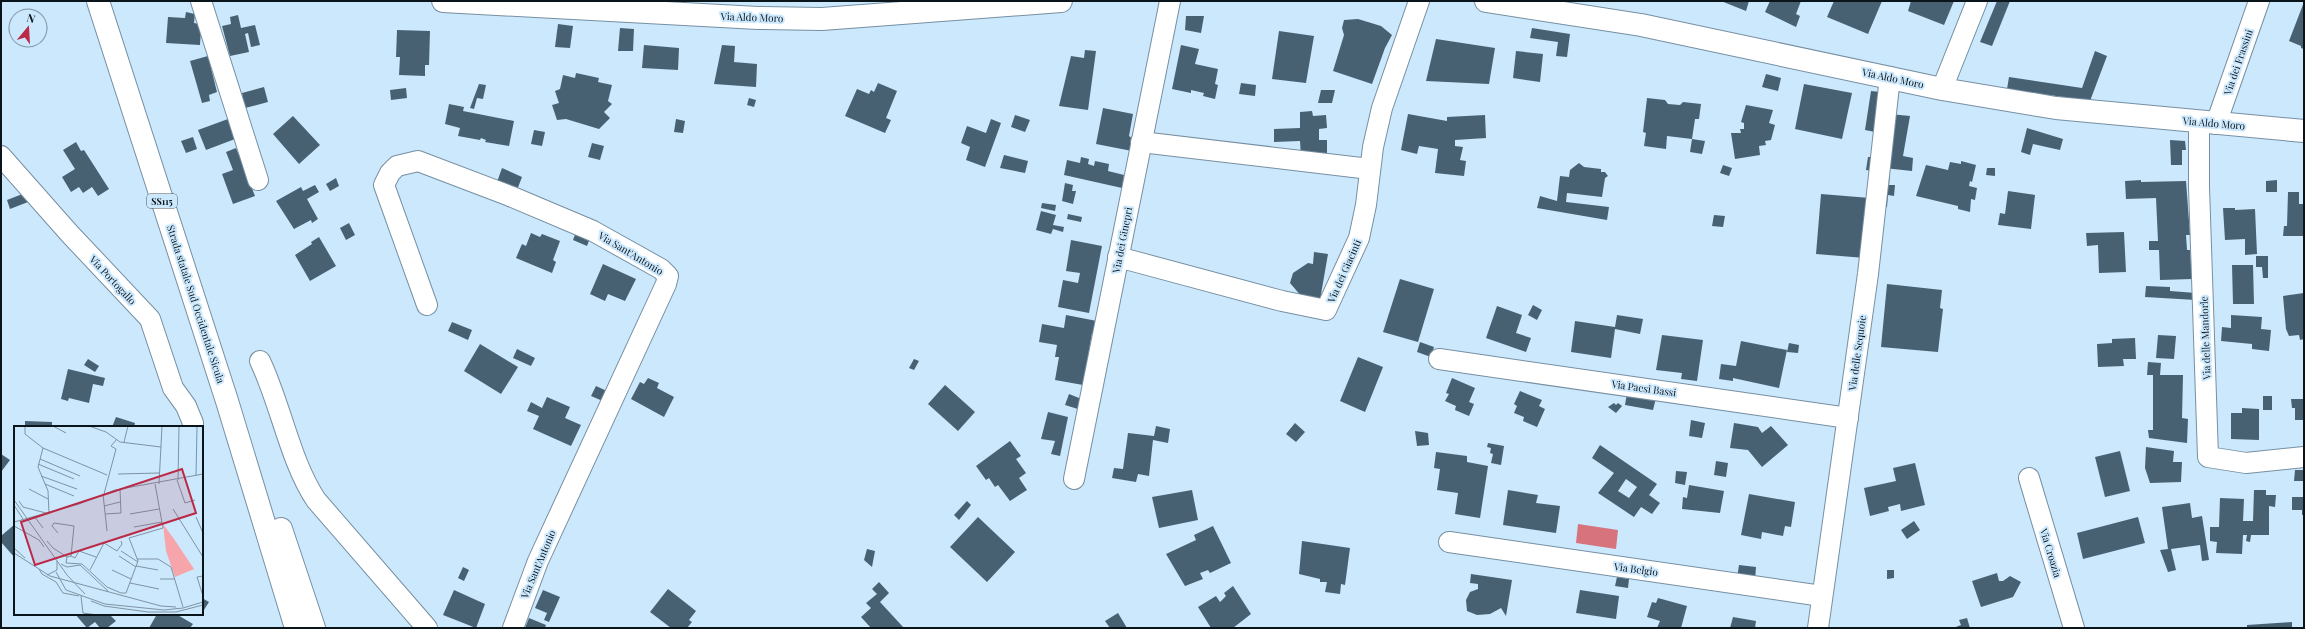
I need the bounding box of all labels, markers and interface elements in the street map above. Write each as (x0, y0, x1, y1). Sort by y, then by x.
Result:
north arrow (8, 8, 48, 48)
street label: Via Aldo Moro (720, 9, 784, 25)
text: N (25, 10, 37, 26)
street label: Via dei Frassini (2220, 27, 2256, 98)
street label: Via Aldo Moro (1860, 64, 1926, 91)
street label: Via Aldo Moro (2181, 113, 2246, 133)
road number: SS115 (147, 194, 177, 208)
street label: Via dei Ginepri (1109, 206, 1135, 275)
street label: Strada statale Sud Occidentale Sicula (164, 223, 228, 385)
street label: Via Sant'Antonio (595, 228, 666, 278)
street label: Via dei Giacinti (1323, 237, 1364, 306)
street label: Via Portogallo (86, 252, 140, 308)
street label: Via delle Mandorle (2197, 296, 2213, 381)
street label: Via delle Sequoie (1845, 315, 1869, 392)
street label: Via Paesi Bassi (1610, 376, 1677, 399)
inset map (14, 426, 203, 615)
street label: Via Croazia (2037, 526, 2065, 579)
street label: Via Sant'Antonio (517, 527, 559, 601)
street label: Via Belgio (1612, 559, 1659, 579)

